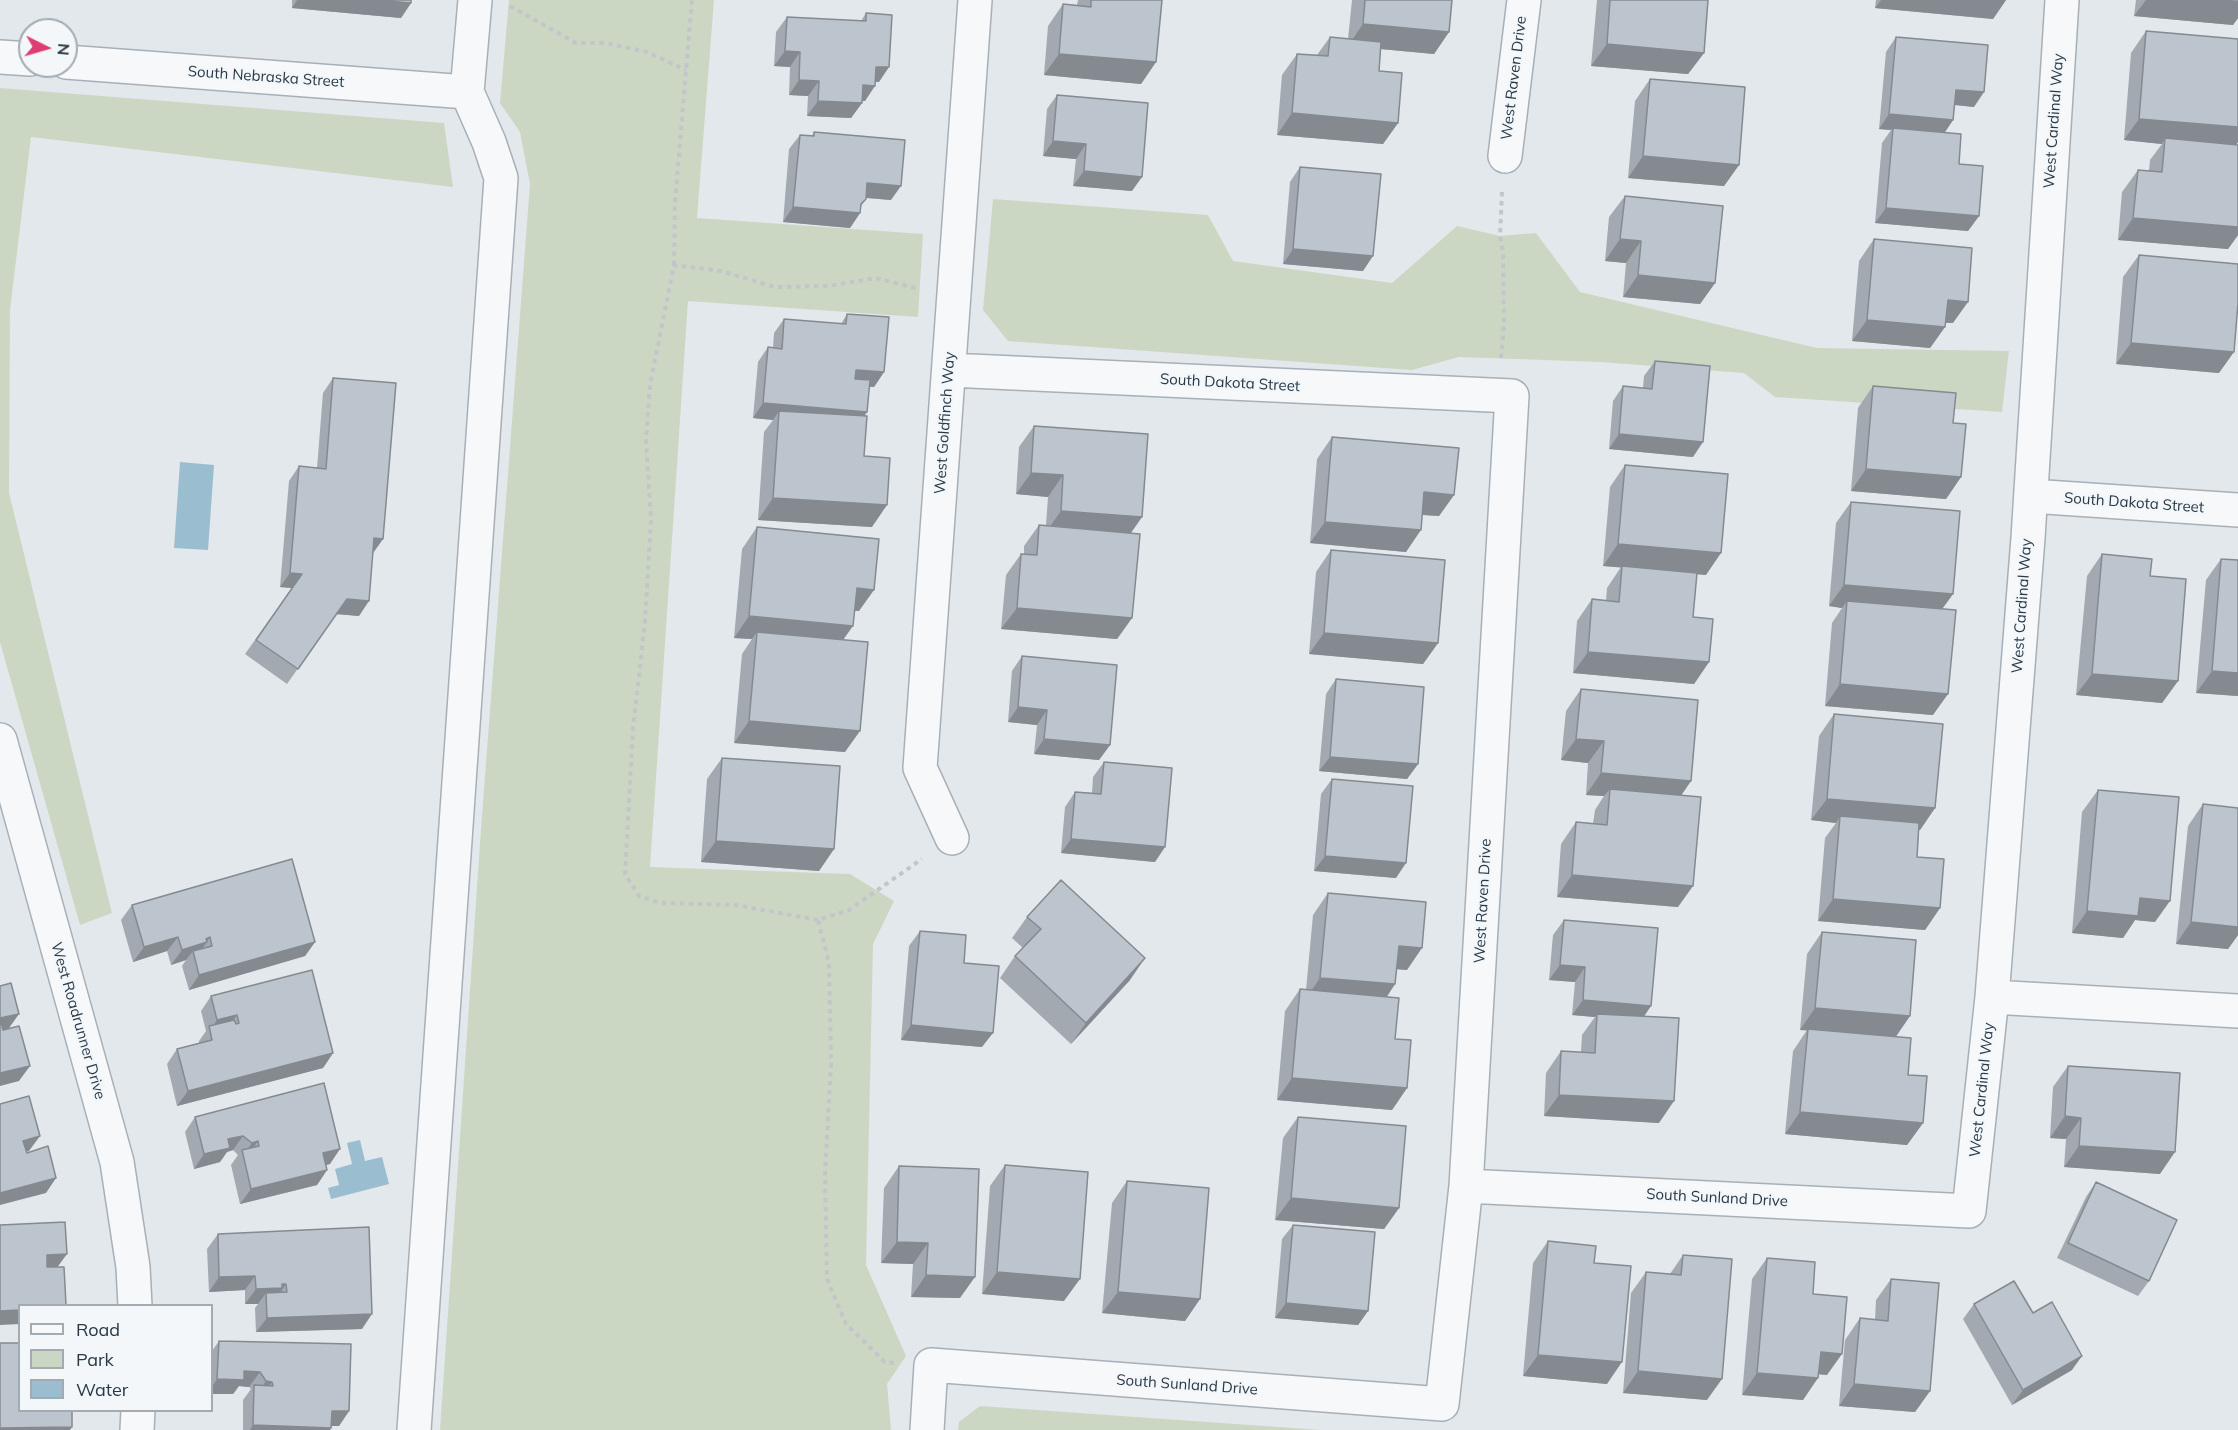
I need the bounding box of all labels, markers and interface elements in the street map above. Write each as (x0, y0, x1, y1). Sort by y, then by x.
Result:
street label: West Raven Drive (1497, 15, 1531, 141)
north arrow (18, 18, 78, 78)
text: N (53, 42, 74, 56)
street label: West Cardinal Way (2040, 53, 2068, 189)
street label: South Nebraska Street (187, 63, 345, 91)
street label: West Goldfinch Way (931, 351, 959, 495)
street label: South Dakota Street (1159, 370, 1301, 396)
street label: South Dakota Street (2063, 489, 2205, 517)
street label: West Cardinal Way (2008, 538, 2036, 674)
street label: West Raven Drive (1471, 838, 1495, 964)
street label: West Roadrunner Drive (47, 940, 109, 1102)
street label: West Cardinal Way (1966, 1022, 1998, 1158)
street label: South Sunland Drive (1646, 1185, 1788, 1211)
legend (18, 1304, 213, 1412)
text: Road (76, 1318, 120, 1341)
text: Park (76, 1348, 114, 1371)
street label: South Sunland Drive (1116, 1371, 1258, 1399)
text: Water (76, 1378, 128, 1401)

